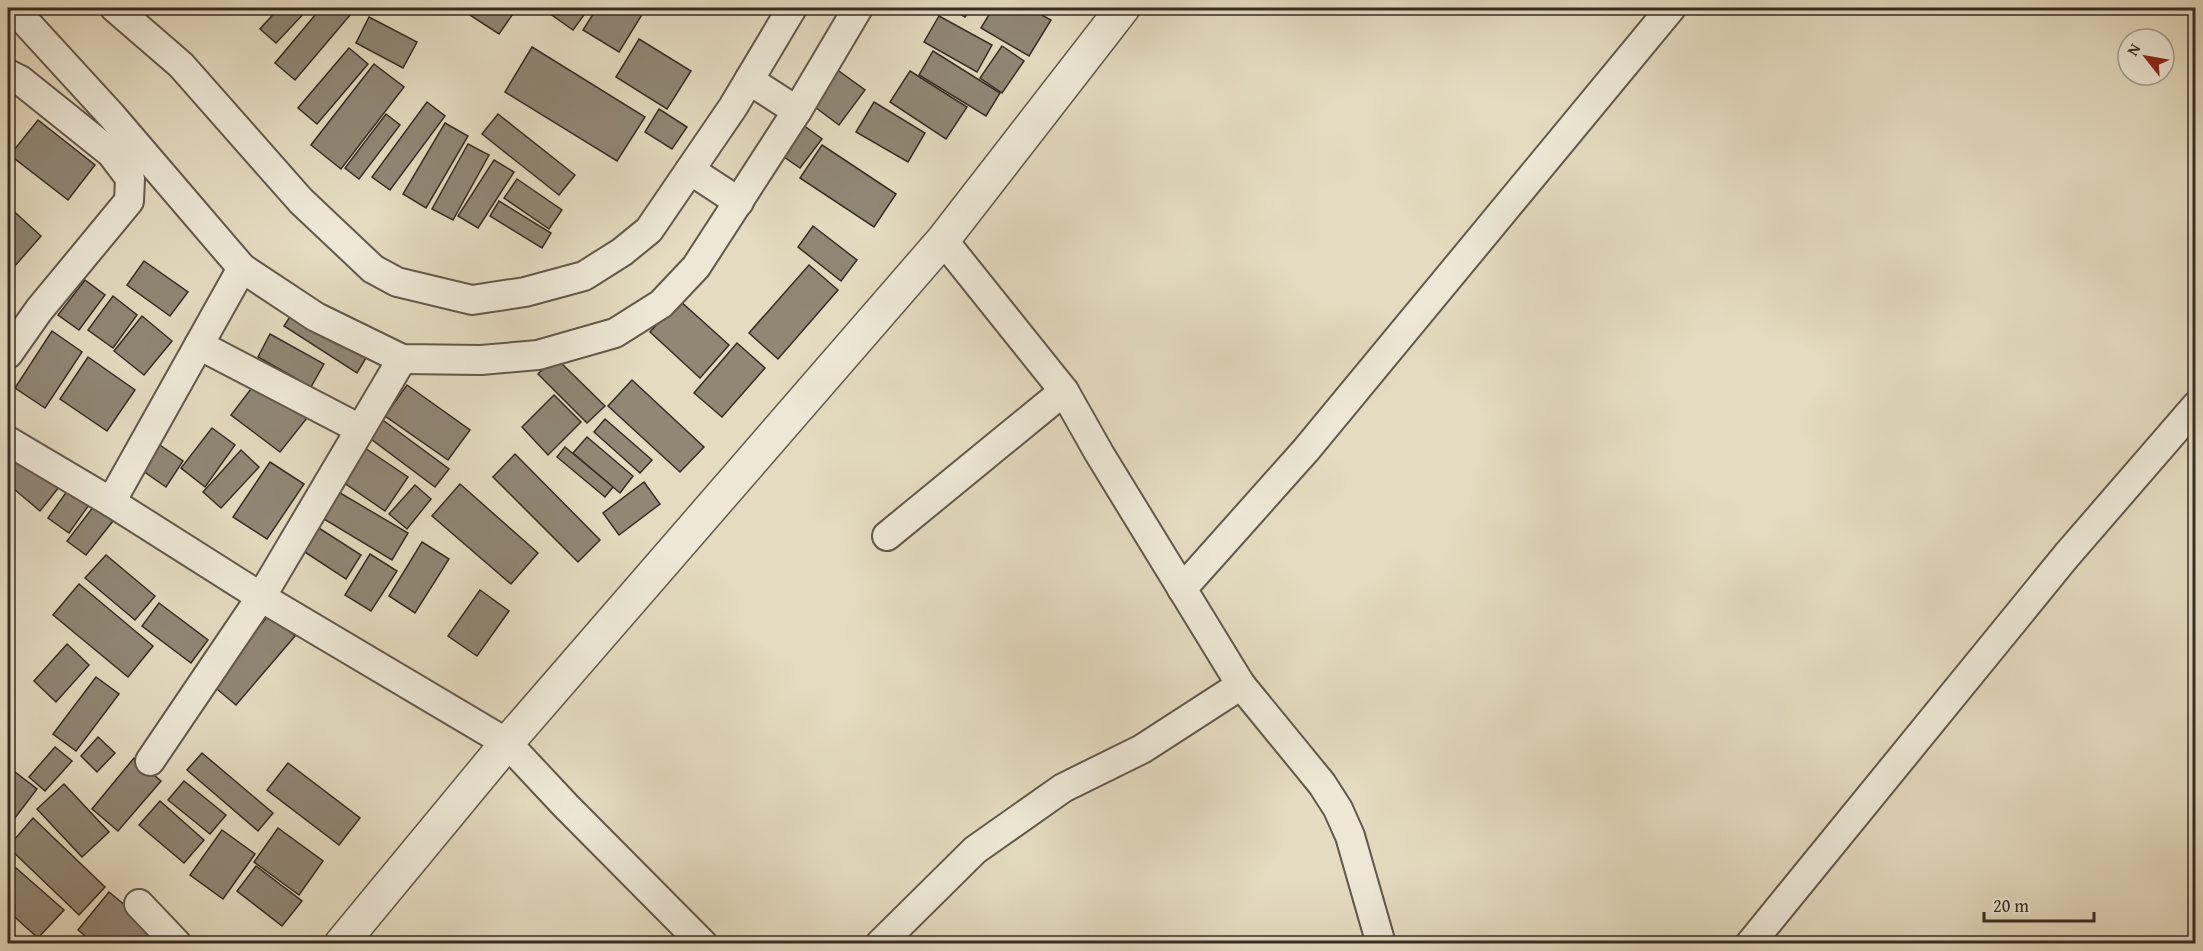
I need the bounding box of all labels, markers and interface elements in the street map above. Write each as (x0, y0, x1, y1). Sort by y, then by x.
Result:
north arrow (2116, 27, 2176, 87)
text: N (2120, 38, 2146, 60)
scale bar (1984, 885, 2094, 923)
text: 20 m (1993, 892, 2029, 919)

